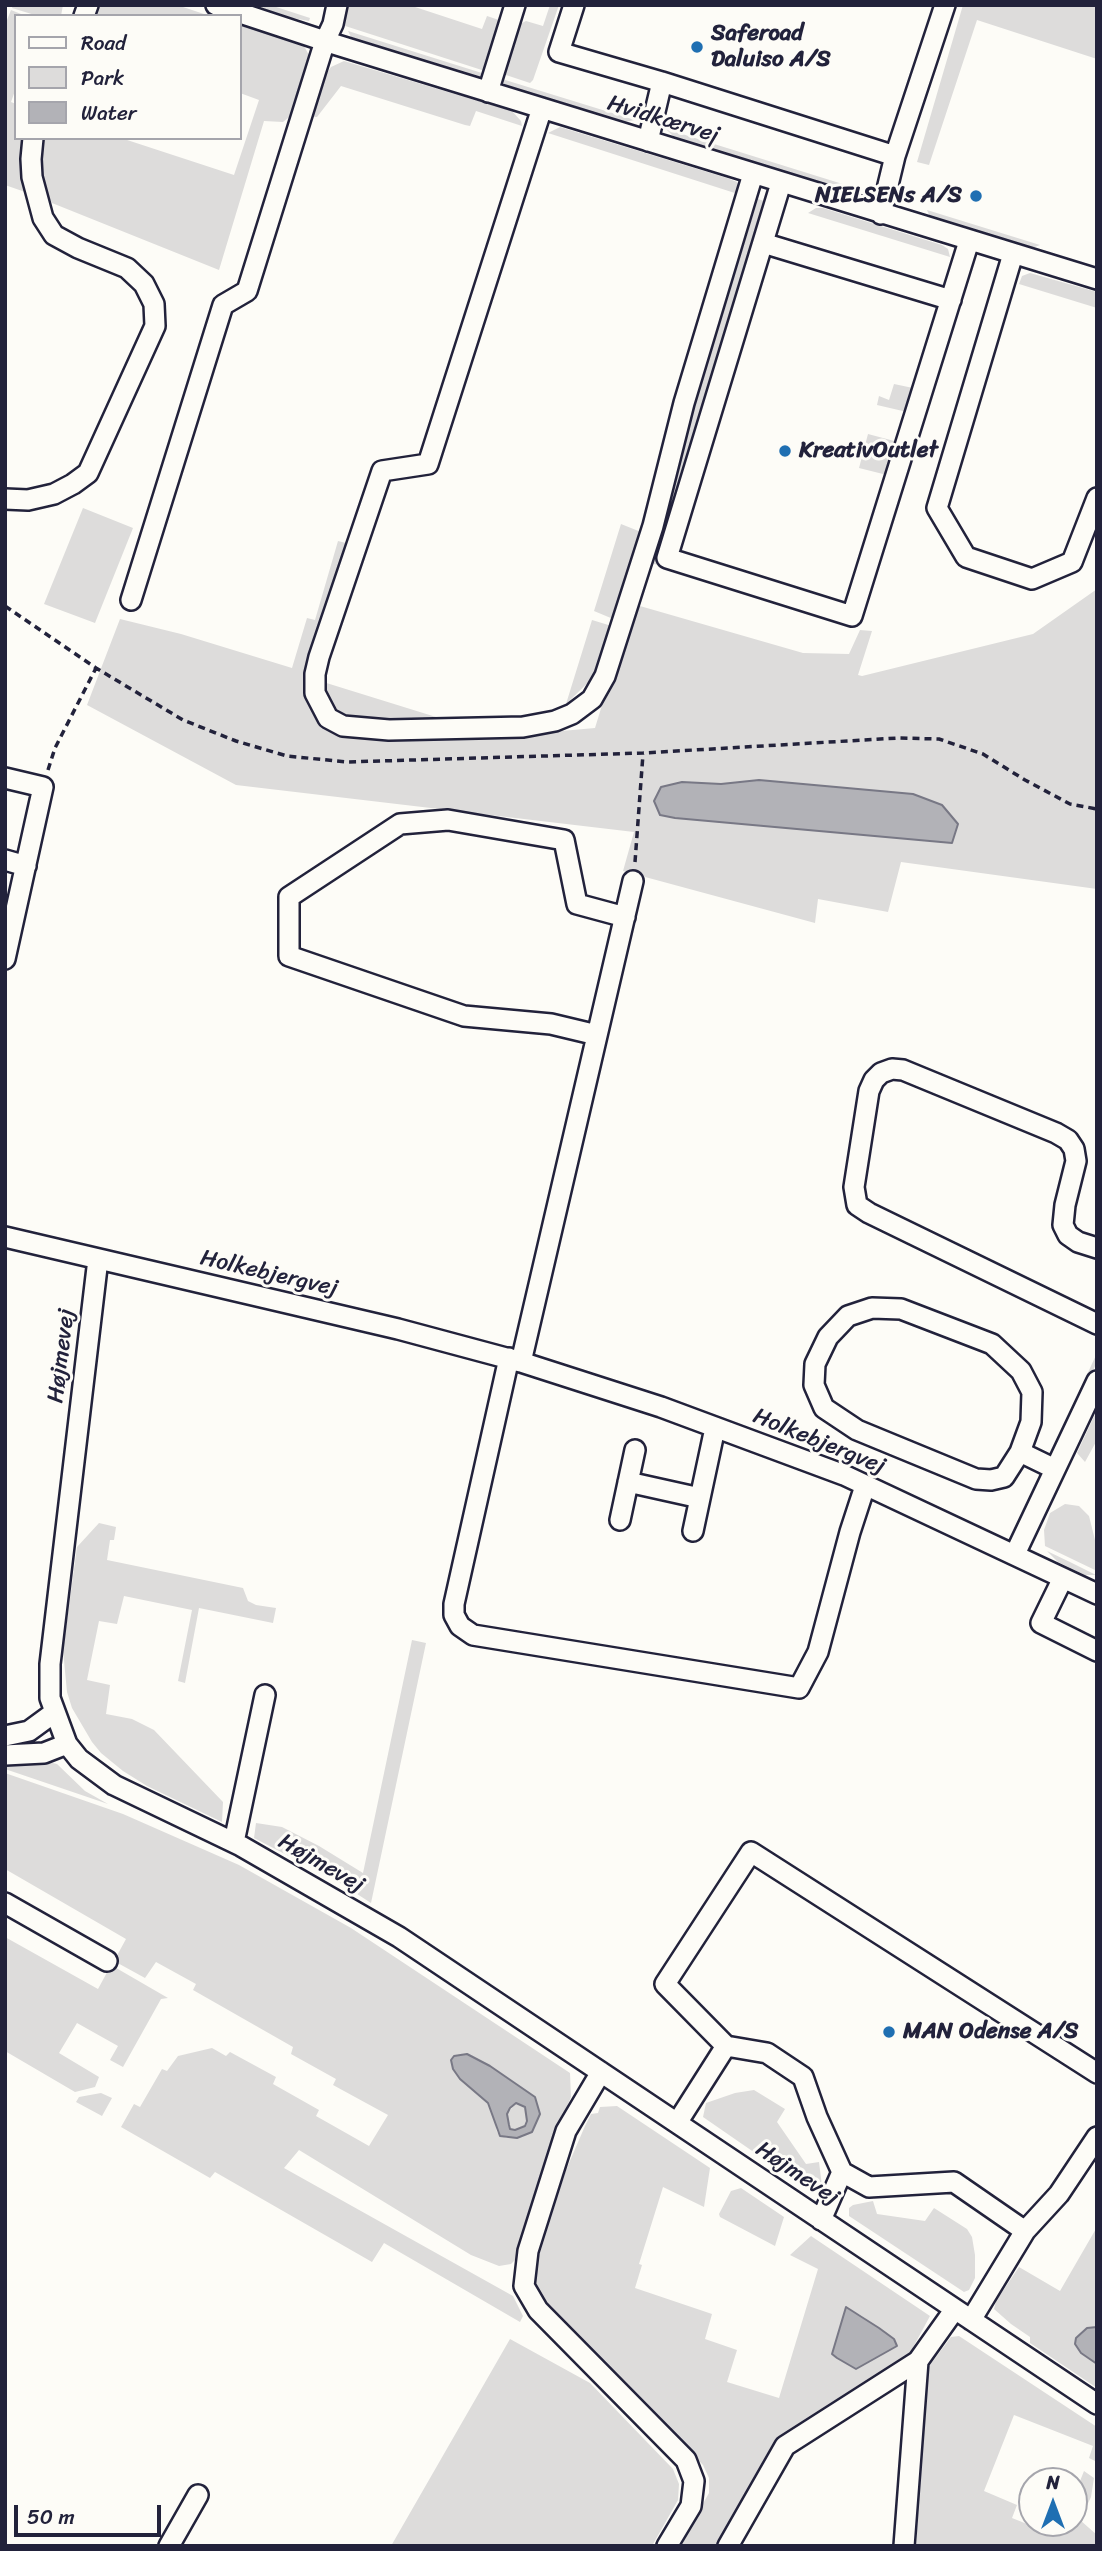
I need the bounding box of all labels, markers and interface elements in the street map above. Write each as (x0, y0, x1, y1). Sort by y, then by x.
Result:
legend (14, 14, 242, 140)
place label: Saferoad Daluiso A/S (711, 20, 831, 74)
text: Road (81, 24, 126, 62)
marker: Saferoad Daluiso A/S (689, 39, 705, 55)
text: Park (81, 59, 124, 97)
street label: Hvidkærvej (604, 90, 722, 150)
text: Water (81, 94, 136, 132)
place label: NIELSENs A/S (815, 182, 962, 210)
marker: NIELSENs A/S (968, 188, 984, 204)
place label: KreativOutlet (799, 437, 938, 465)
marker: KreativOutlet (777, 443, 793, 459)
street label: Holkebjergvej (197, 1245, 341, 1303)
street label: Højmevej (43, 1307, 81, 1405)
street label: Holkebjergvej (749, 1403, 889, 1481)
street label: Højmevej (273, 1828, 369, 1900)
place label: MAN Odense A/S (903, 2018, 1078, 2046)
marker: MAN Odense A/S (881, 2024, 897, 2040)
street label: Højmevej (750, 2136, 844, 2212)
text: N (1046, 2466, 1060, 2499)
north arrow (1018, 2467, 1088, 2537)
scale bar (18, 2492, 164, 2536)
text: 50 m (27, 2498, 75, 2536)

